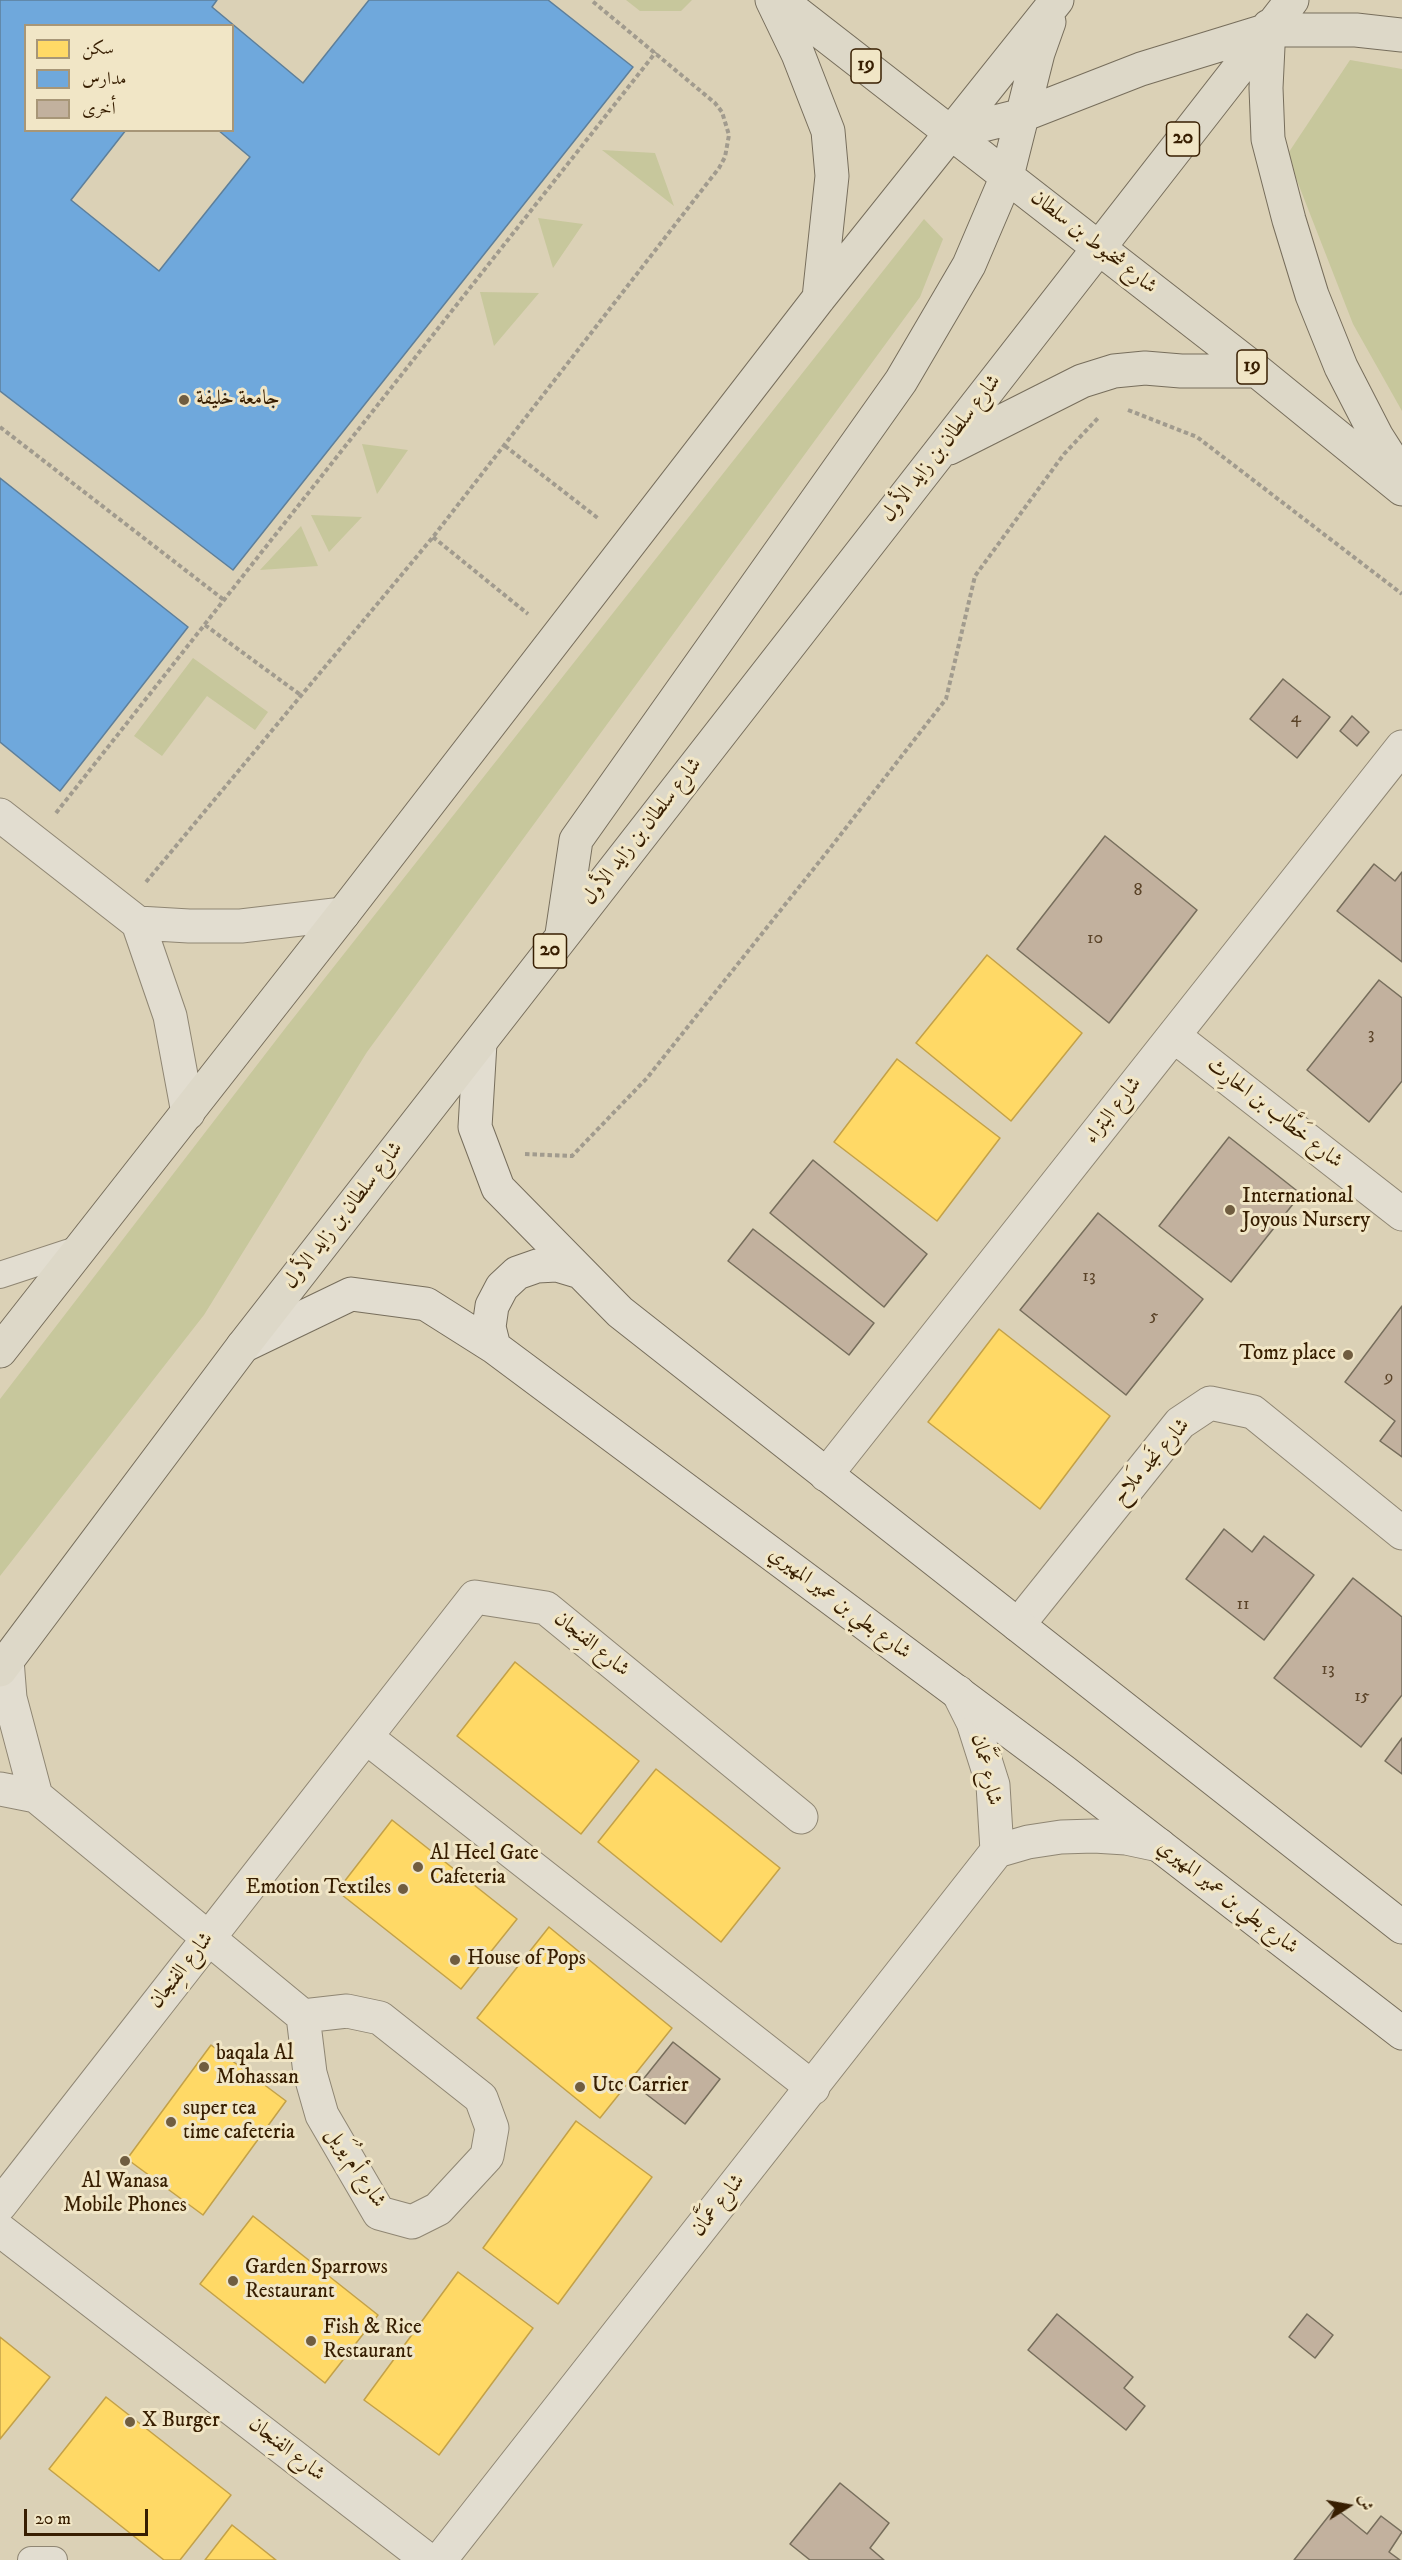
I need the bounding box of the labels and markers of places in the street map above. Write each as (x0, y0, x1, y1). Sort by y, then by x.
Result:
place label: جامعة خليفة (196, 387, 280, 413)
marker: جامعة خليفة (177, 393, 191, 407)
place label: International Joyous Nursery (1242, 1185, 1370, 1235)
marker: International Joyous Nursery (1223, 1203, 1237, 1217)
place label: Tomz place (1239, 1342, 1336, 1368)
marker: Tomz place (1341, 1348, 1355, 1362)
place label: Al Heel Gate Cafeteria (430, 1842, 539, 1892)
marker: Al Heel Gate Cafeteria (411, 1860, 425, 1874)
place label: Emotion Textiles (246, 1876, 391, 1902)
marker: Emotion Textiles (396, 1882, 410, 1896)
place label: House of Pops (467, 1947, 586, 1973)
marker: House of Pops (448, 1953, 462, 1967)
place label: baqala Al Mohassan (216, 2042, 299, 2092)
marker: baqala Al Mohassan (197, 2060, 211, 2074)
place label: Utc Carrier (592, 2074, 689, 2100)
marker: Utc Carrier (573, 2080, 587, 2094)
place label: super tea time cafeteria (183, 2097, 295, 2147)
marker: super tea time cafeteria (164, 2115, 178, 2129)
marker: Al Wanasa Mobile Phones (118, 2154, 132, 2168)
place label: Al Wanasa Mobile Phones (63, 2170, 187, 2220)
place label: Garden Sparrows Restaurant (245, 2256, 388, 2306)
marker: Garden Sparrows Restaurant (226, 2274, 240, 2288)
place label: Fish & Rice Restaurant (323, 2316, 422, 2366)
marker: Fish & Rice Restaurant (304, 2334, 318, 2348)
place label: X Burger (142, 2409, 220, 2435)
marker: X Burger (123, 2415, 137, 2429)

